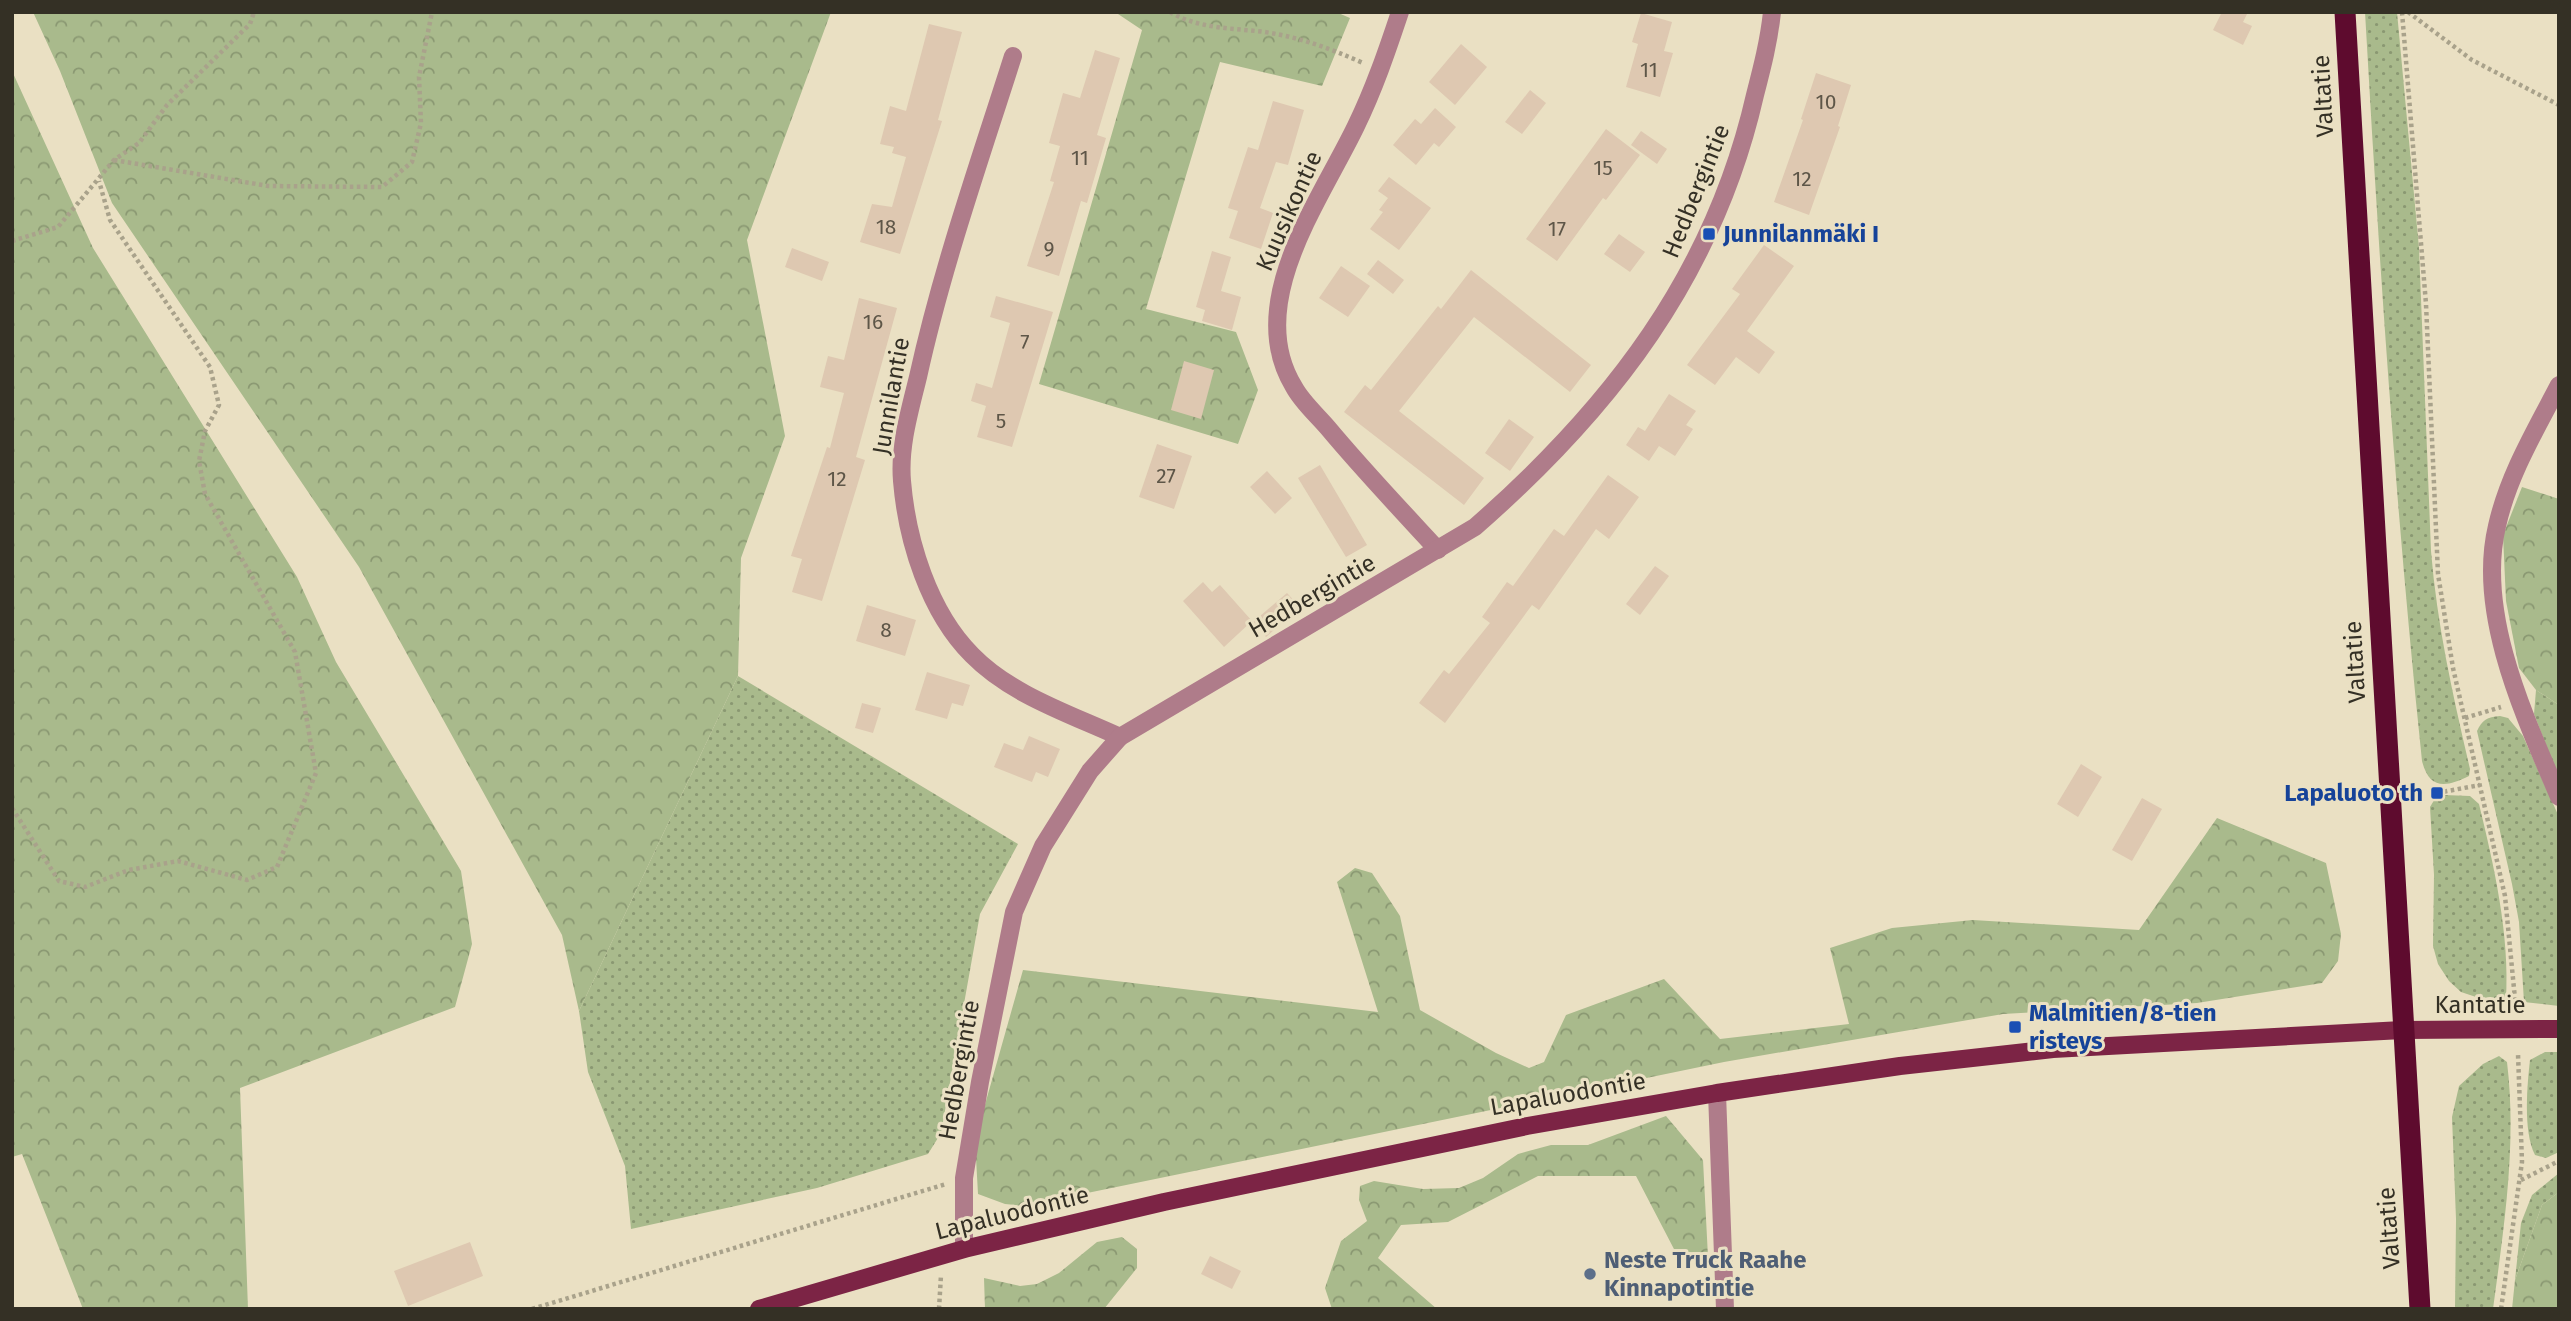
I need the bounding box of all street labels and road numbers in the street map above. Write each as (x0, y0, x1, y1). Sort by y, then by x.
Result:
street label: Valtatie (2307, 54, 2339, 138)
street label: Hedbergintie (1656, 120, 1736, 262)
street label: Kuusikontie (1250, 147, 1328, 275)
street label: Junnilantie (867, 335, 915, 457)
street label: Hedbergintie (1244, 548, 1380, 644)
street label: Valtatie (2339, 620, 2371, 704)
street label: Kantatie (2434, 991, 2526, 1019)
street label: Hedbergintie (933, 998, 985, 1142)
street label: Lapaluodontie (1488, 1067, 1648, 1121)
street label: Lapaluodontie (932, 1180, 1092, 1246)
street label: Valtatie (2372, 1186, 2406, 1270)

